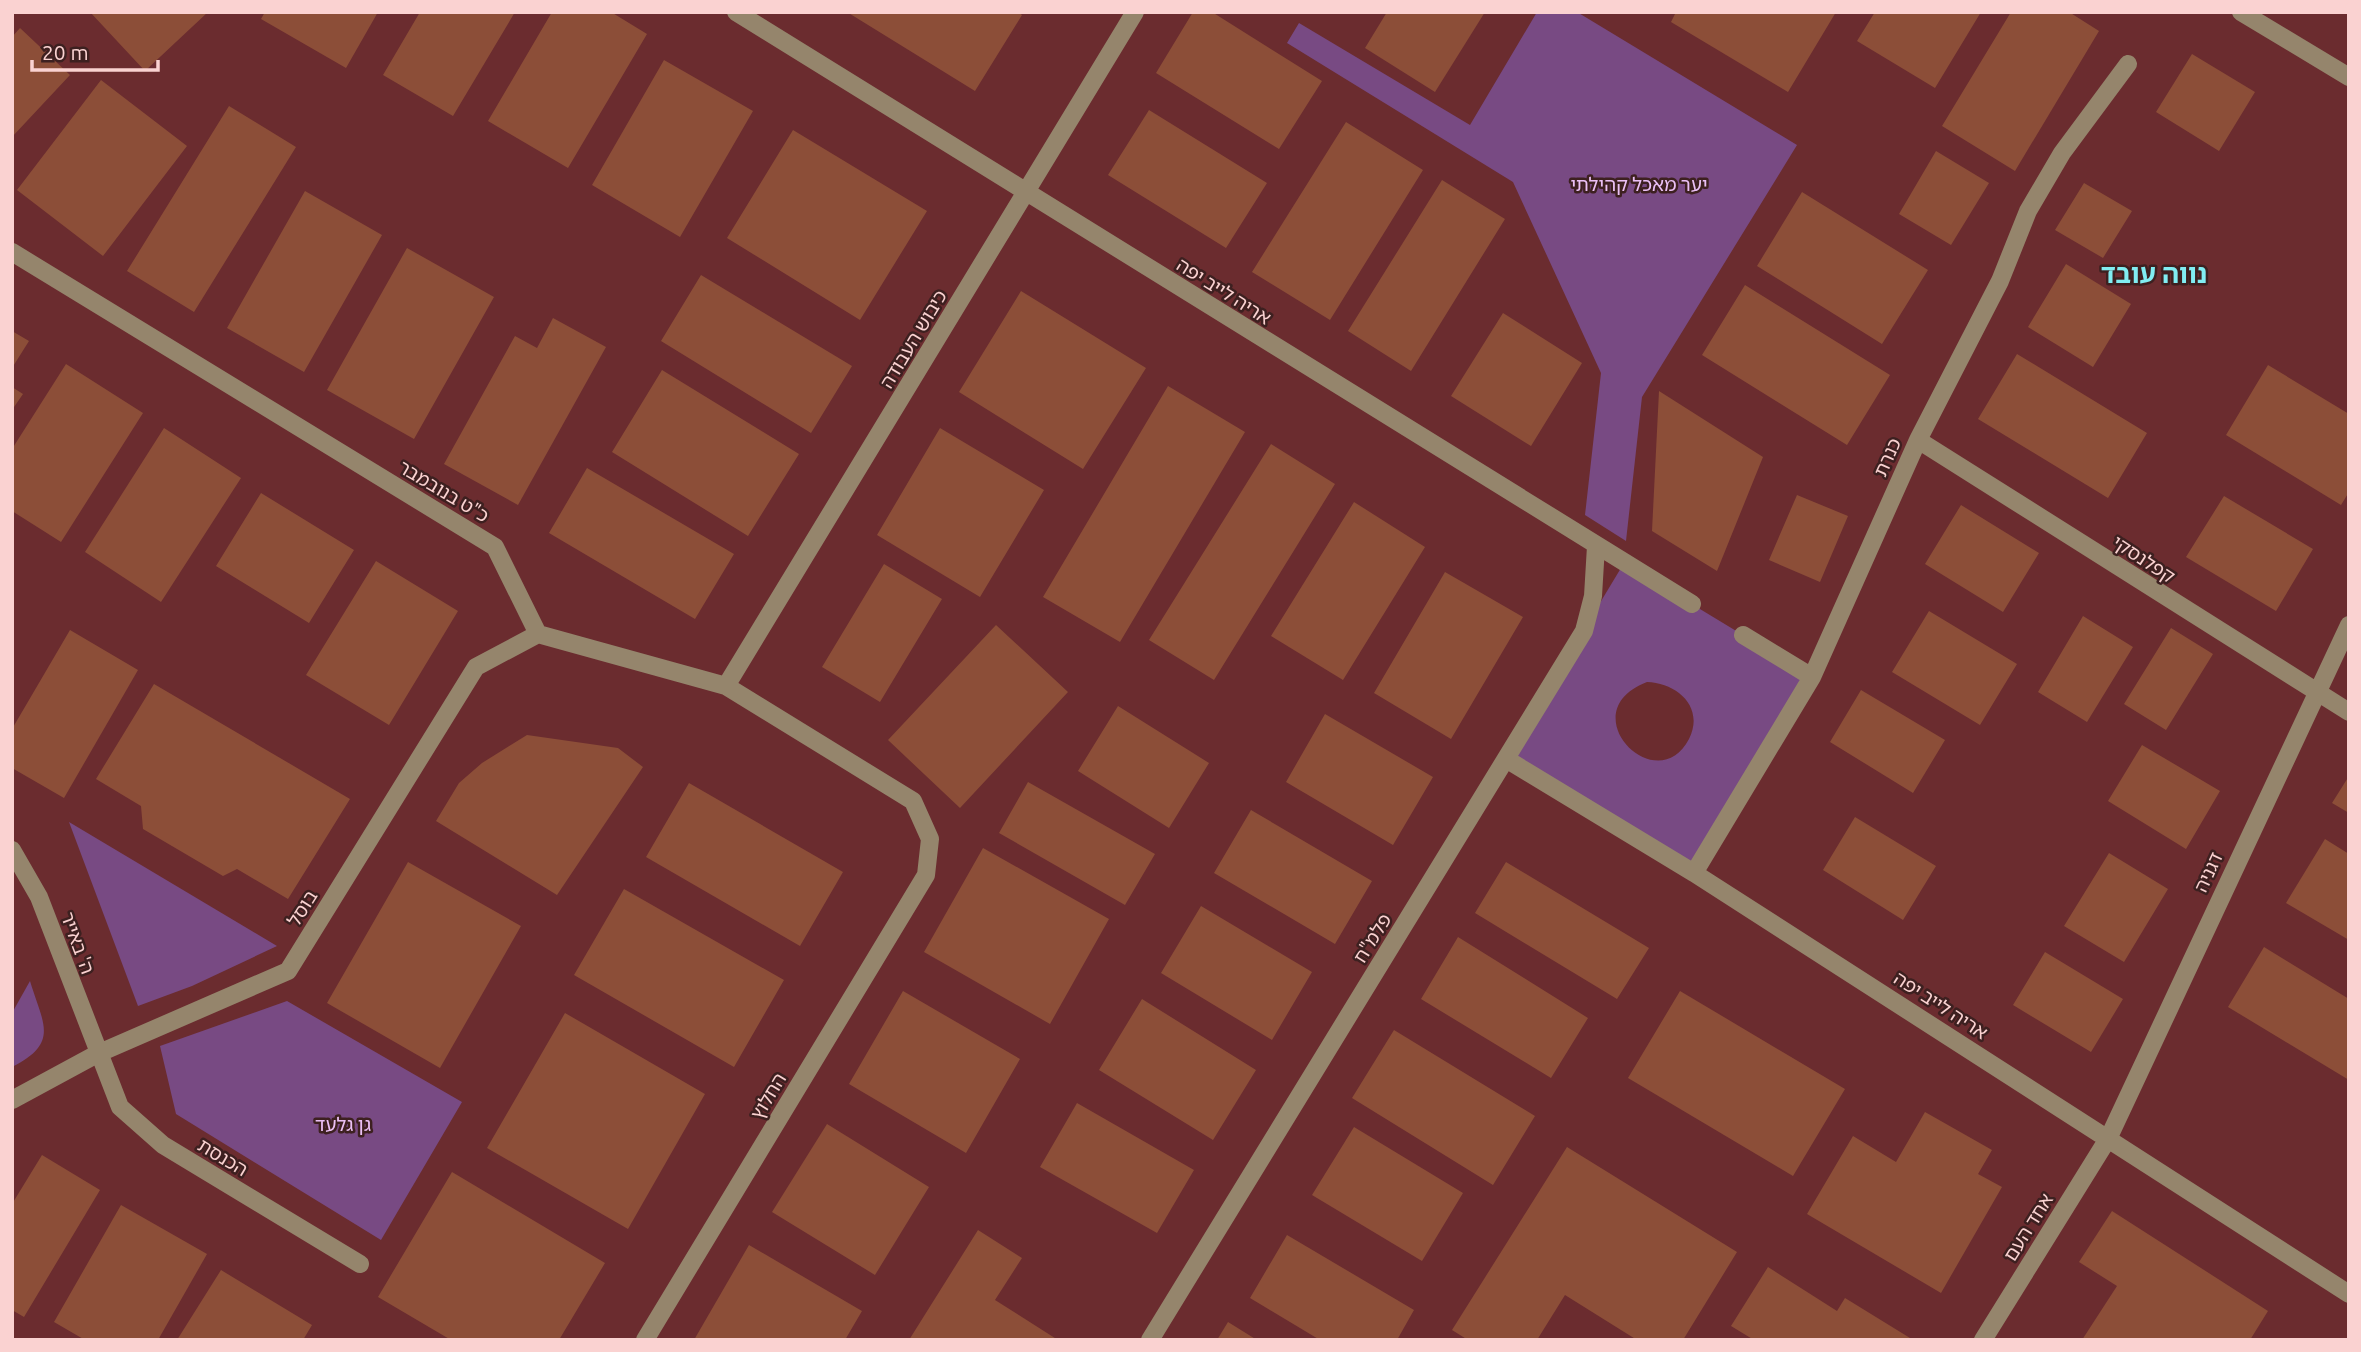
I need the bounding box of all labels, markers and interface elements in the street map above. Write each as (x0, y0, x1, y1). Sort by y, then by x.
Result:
scale bar (32, 28, 158, 72)
text: 20 m (42, 40, 89, 64)
park label: יער מאכל קהילתי (1570, 173, 1708, 195)
street label: אריה לייב יפה (1173, 253, 1275, 329)
district label: נווה עובד (2101, 259, 2207, 288)
street label: כיבוש העבודה (875, 286, 951, 392)
street label: כנרת (1869, 434, 1905, 480)
street label: כ"ט בנובמבר (395, 456, 493, 526)
street label: קפלנסקי (2109, 531, 2179, 587)
street label: דגניה (2189, 849, 2227, 895)
street label: בוסל (282, 886, 322, 930)
street label: ה' באייר (57, 909, 99, 977)
street label: פלמ"ח (1348, 909, 1396, 967)
street label: אריה לייב יפה (1890, 967, 1992, 1043)
street label: החלוץ (746, 1069, 790, 1123)
park label: גן גלעד (315, 1113, 371, 1135)
street label: הכנסת (194, 1134, 252, 1180)
street label: אחד העם (1999, 1189, 2057, 1265)

